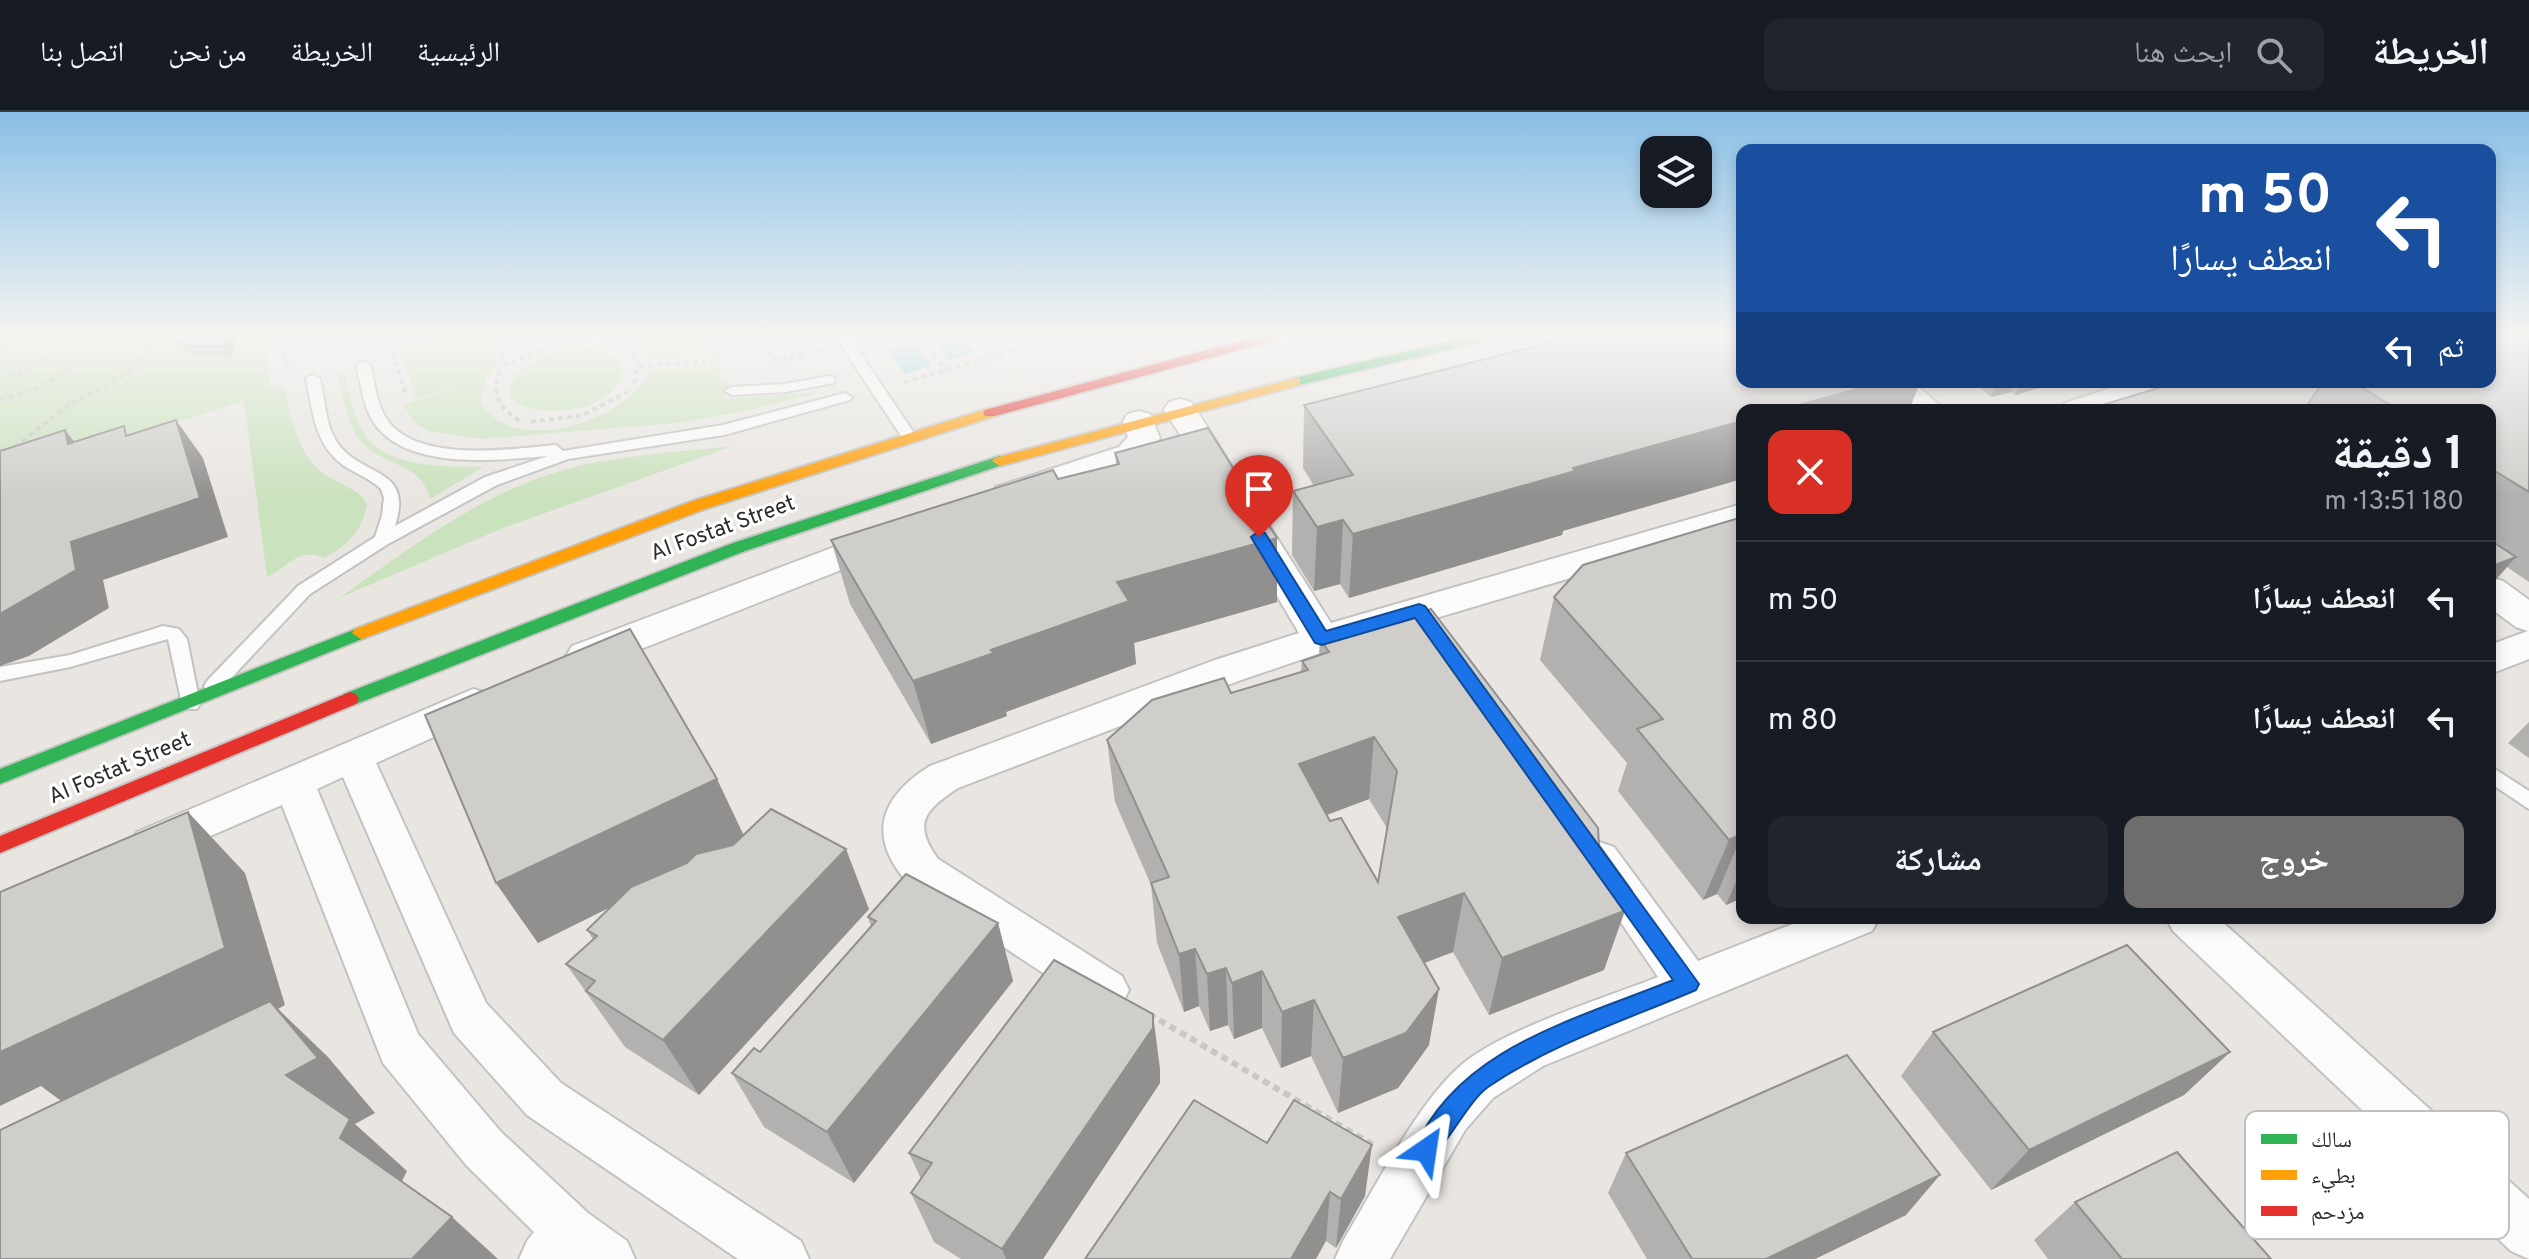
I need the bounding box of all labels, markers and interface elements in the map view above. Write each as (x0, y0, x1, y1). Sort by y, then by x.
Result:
search box (1764, 19, 2324, 91)
text: الخريطة (2372, 30, 2489, 79)
icon: search (2252, 33, 2296, 77)
text: اتصل بنا (40, 36, 124, 72)
text: من نحن (168, 36, 247, 72)
text: الخريطة (291, 36, 373, 72)
text: الرئيسية (417, 36, 500, 72)
text: ابحث هنا (2134, 36, 2232, 73)
map controls (1640, 136, 1712, 208)
button: layers (1640, 136, 1712, 208)
text: 50 m (2198, 163, 2332, 233)
icon: left (2360, 176, 2464, 280)
text: انعطف يسارًا (2170, 238, 2332, 284)
icon: left (2378, 328, 2422, 372)
text: ثم (2438, 331, 2464, 368)
text: 1 دقيقة (2332, 426, 2464, 486)
button: close (1768, 430, 1852, 514)
pin (1225, 455, 1293, 537)
icon: arrive (1237, 467, 1281, 511)
text: 180 m · 13:51 (2325, 486, 2464, 519)
street label: Al Fostat Street (647, 490, 799, 568)
icon: left (2420, 579, 2464, 623)
text: انعطف يسارًا (2252, 582, 2396, 619)
text: 50 m (1768, 583, 1838, 620)
icon: left (2420, 699, 2464, 743)
text: انعطف يسارًا (2252, 702, 2396, 739)
text: 80 m (1768, 703, 1838, 740)
street label: Al Fostat Street (45, 727, 195, 811)
button: مشاركة (1768, 816, 2108, 908)
button: خروج (2124, 816, 2464, 908)
position arrow (1384, 1108, 1468, 1192)
legend (2245, 1111, 2509, 1239)
text: سالك (2311, 1128, 2352, 1155)
text: بطيء (2311, 1164, 2356, 1193)
text: مزدحم (2311, 1200, 2365, 1227)

